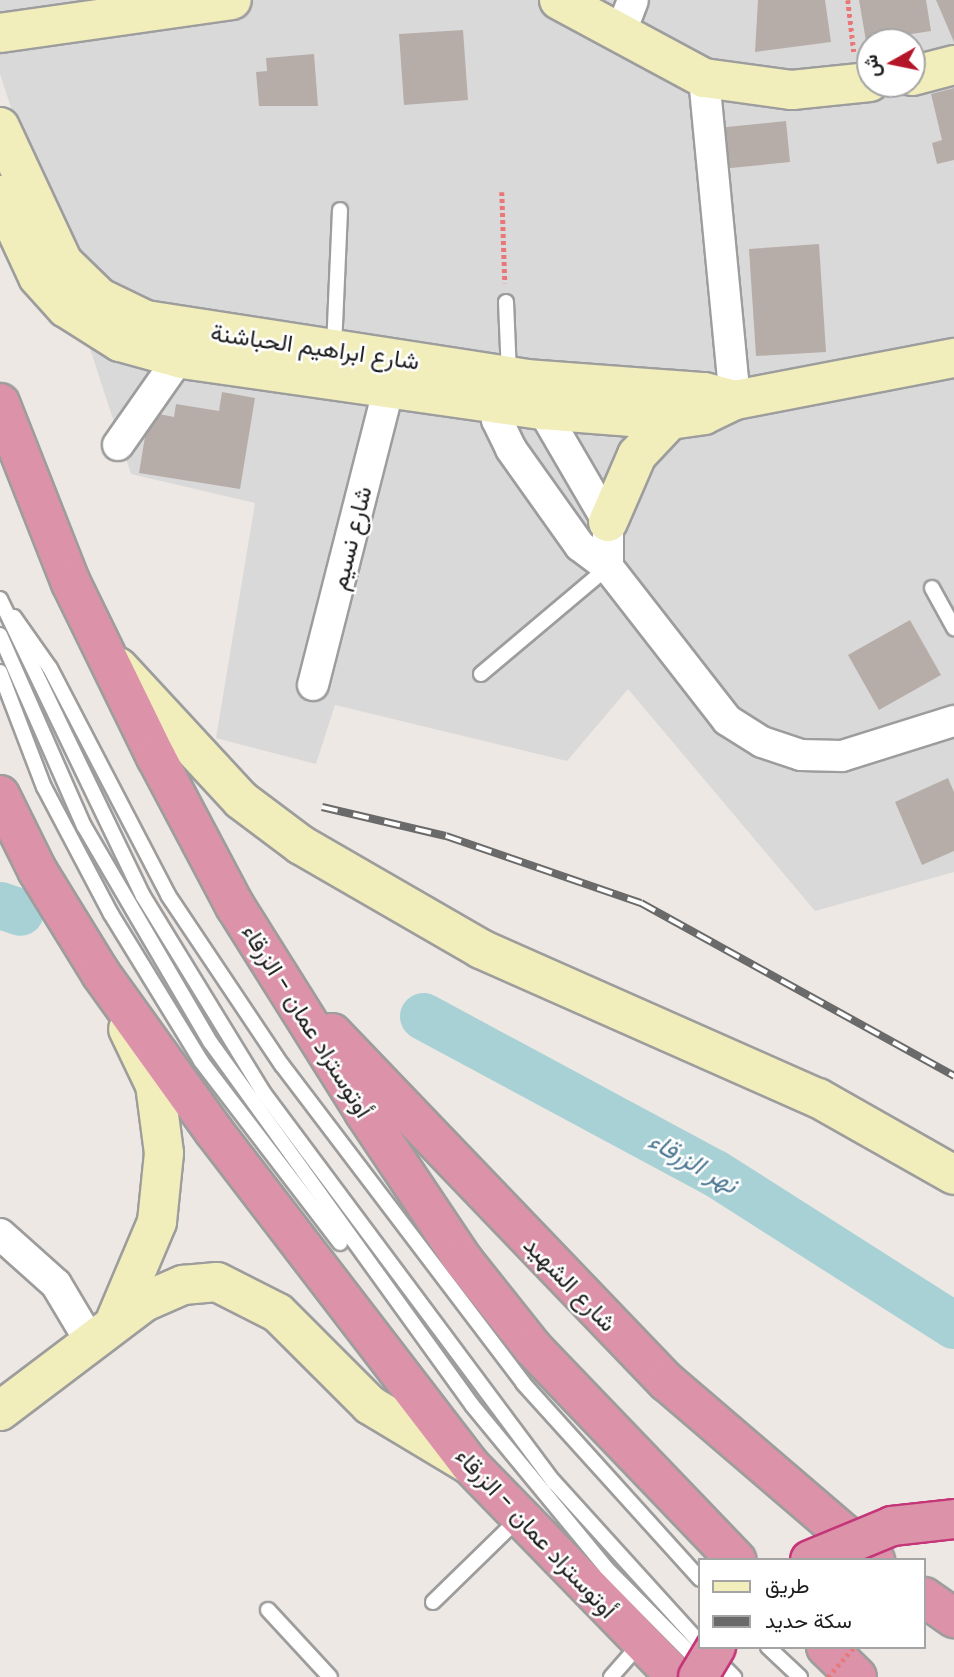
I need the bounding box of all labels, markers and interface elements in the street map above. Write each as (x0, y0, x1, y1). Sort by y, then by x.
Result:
north arrow (856, 28, 926, 98)
text: ش (857, 53, 887, 79)
street label: شارع ابراهيم الحباشنة (209, 318, 421, 376)
street label: شارع نسيم (324, 483, 378, 593)
street label: أوتوستراد عمان - الزرقاء (236, 919, 378, 1123)
water label: نهر الزرقاء (643, 1125, 743, 1201)
street label: شارع الشهيد (518, 1231, 622, 1337)
street label: أوتوستراد عمان - الزرقاء (450, 1442, 622, 1624)
legend (698, 1558, 926, 1649)
text: طريق (765, 1571, 810, 1600)
text: سكة حديد (765, 1606, 852, 1635)

